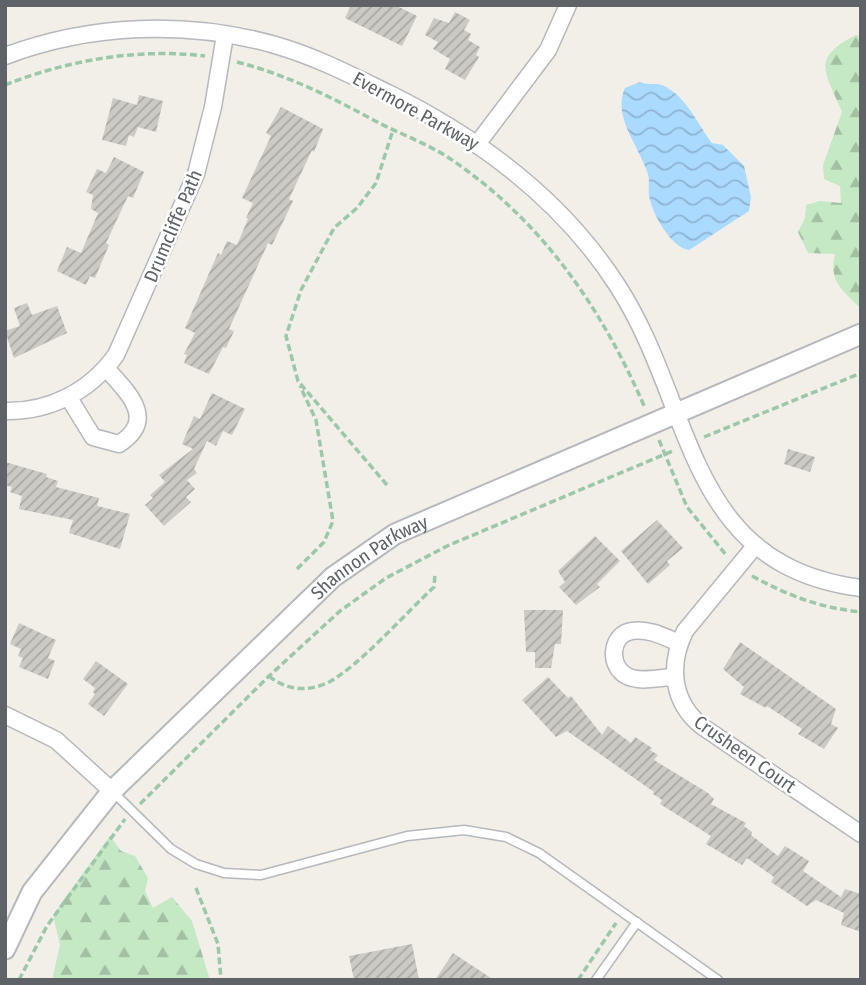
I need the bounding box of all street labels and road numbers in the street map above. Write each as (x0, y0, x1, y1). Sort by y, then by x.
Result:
street label: Evermore Parkway (349, 67, 484, 155)
street label: Drumcliffe Path (139, 166, 207, 286)
street label: Shannon Parkway (306, 510, 432, 604)
street label: Crusheen Court (690, 710, 801, 798)

